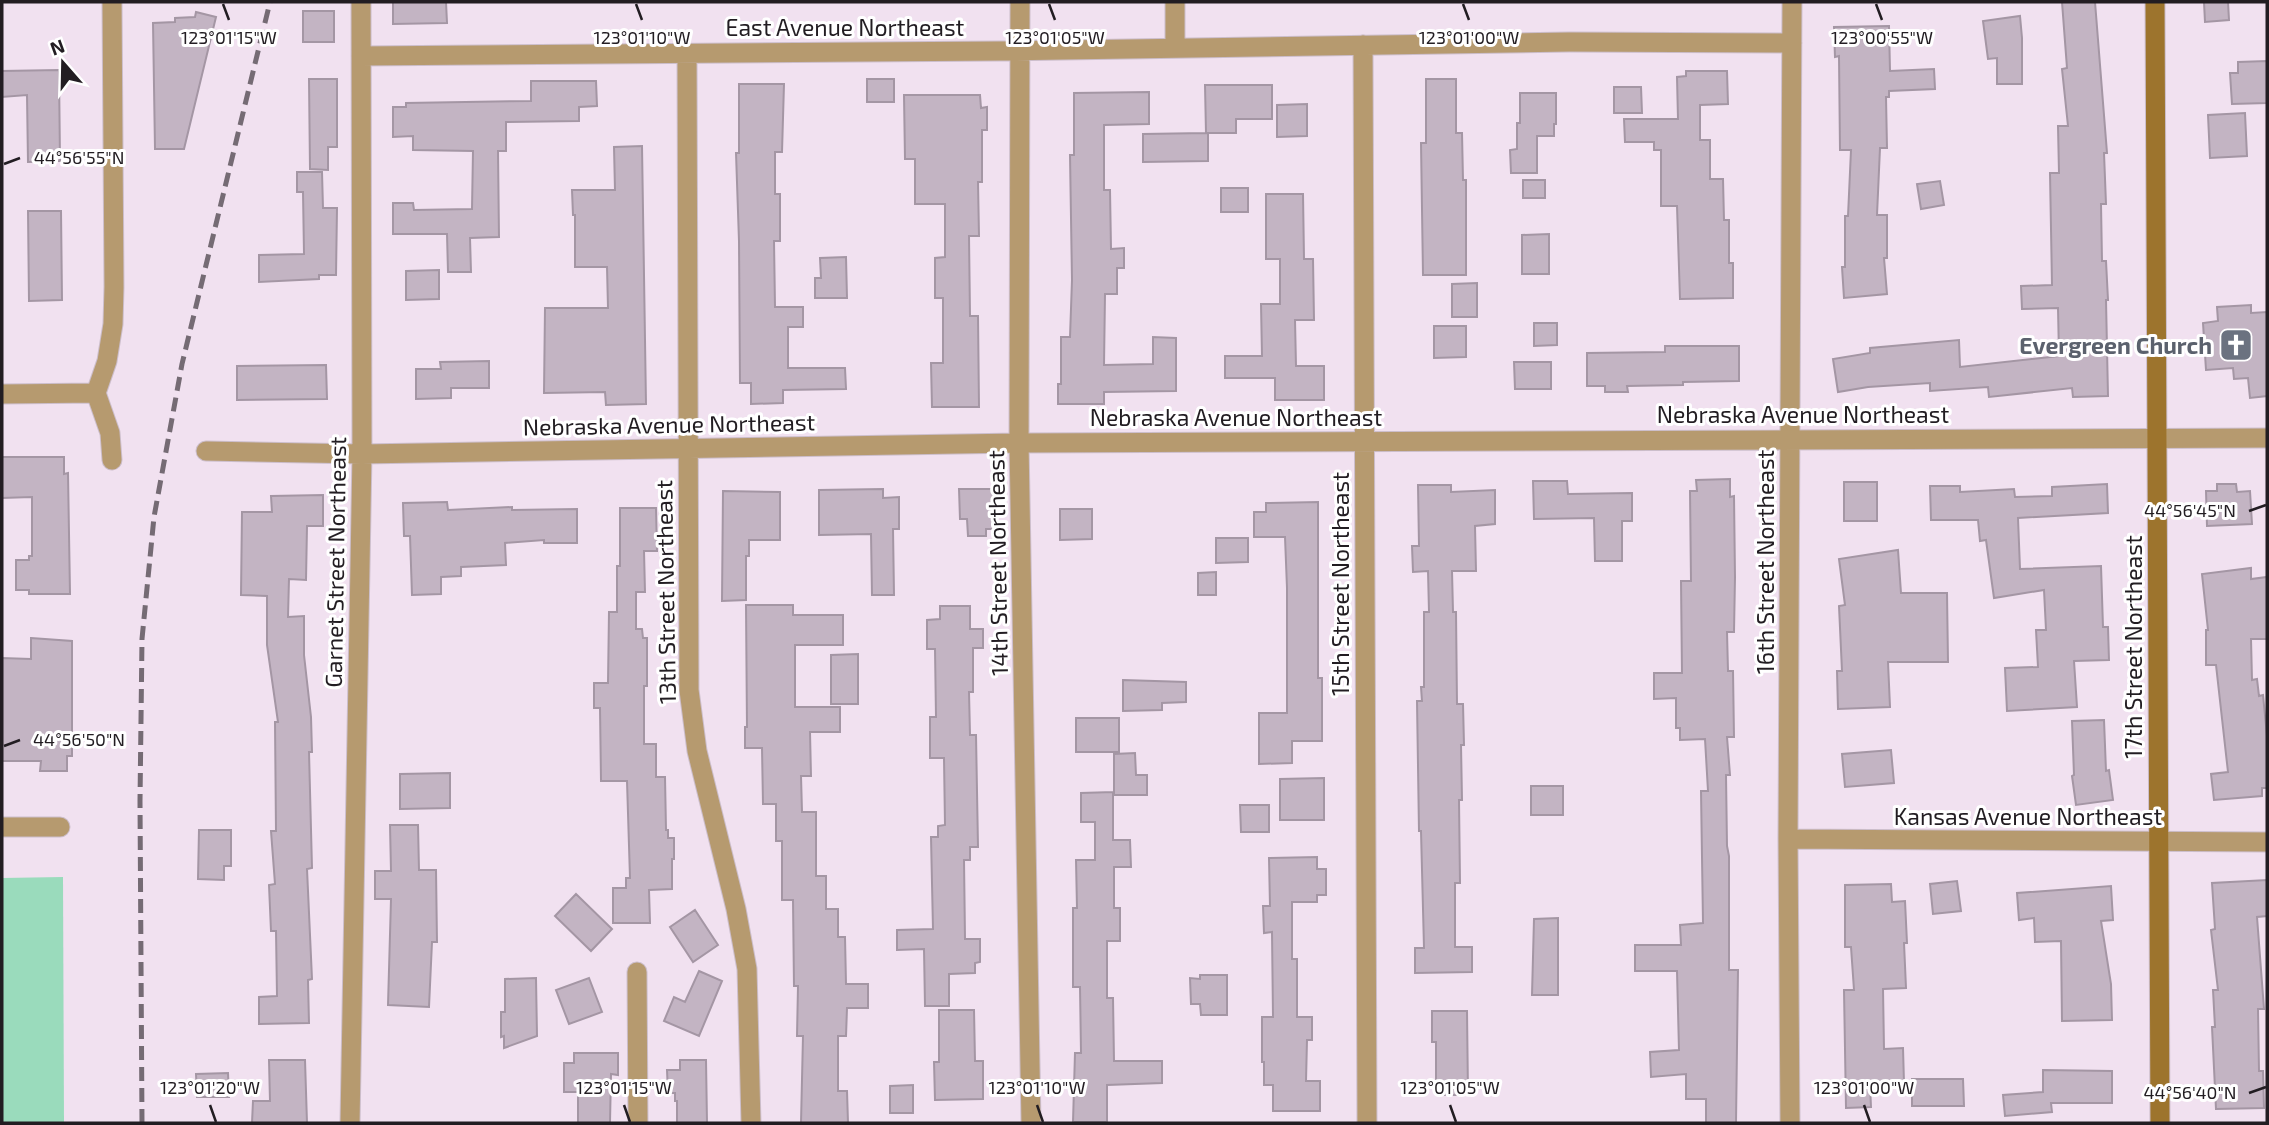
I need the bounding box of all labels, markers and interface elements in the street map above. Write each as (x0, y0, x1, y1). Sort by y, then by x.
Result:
street label: East Avenue Northeast (726, 13, 965, 41)
text: 123°01'15"W (181, 26, 277, 48)
text: 123°01'10"W (593, 26, 691, 48)
text: 123°01'05"W (1005, 26, 1105, 48)
text: 123°01'00"W (1419, 26, 1519, 48)
text: 123°00'55"W (1831, 26, 1933, 48)
north arrow (28, 28, 98, 98)
text: N (47, 33, 67, 60)
text: 44°56'55"N (34, 146, 124, 168)
church icon: Evergreen Church (2217, 326, 2255, 364)
place label: Evergreen Church (2019, 331, 2212, 359)
street label: Nebraska Avenue Northeast (1657, 400, 1949, 428)
street label: Nebraska Avenue Northeast (1090, 403, 1382, 431)
street label: Nebraska Avenue Northeast (523, 407, 816, 441)
street label: Garnet Street Northeast (319, 436, 351, 688)
street label: 16th Street Northeast (1751, 449, 1779, 674)
street label: 14th Street Northeast (981, 450, 1013, 676)
street label: 15th Street Northeast (1326, 472, 1354, 696)
street label: 13th Street Northeast (649, 479, 681, 704)
text: 44°56'45"N (2144, 499, 2236, 521)
street label: 17th Street Northeast (2119, 535, 2147, 759)
text: 44°56'50"N (33, 728, 125, 750)
street label: Kansas Avenue Northeast (1894, 802, 2162, 830)
text: 123°01'20"W (160, 1076, 260, 1098)
text: 123°01'15"W (576, 1076, 672, 1098)
text: 123°01'10"W (988, 1076, 1086, 1098)
text: 123°01'05"W (1400, 1076, 1500, 1098)
text: 123°01'00"W (1814, 1076, 1914, 1098)
text: 44°56'40"N (2144, 1081, 2237, 1103)

